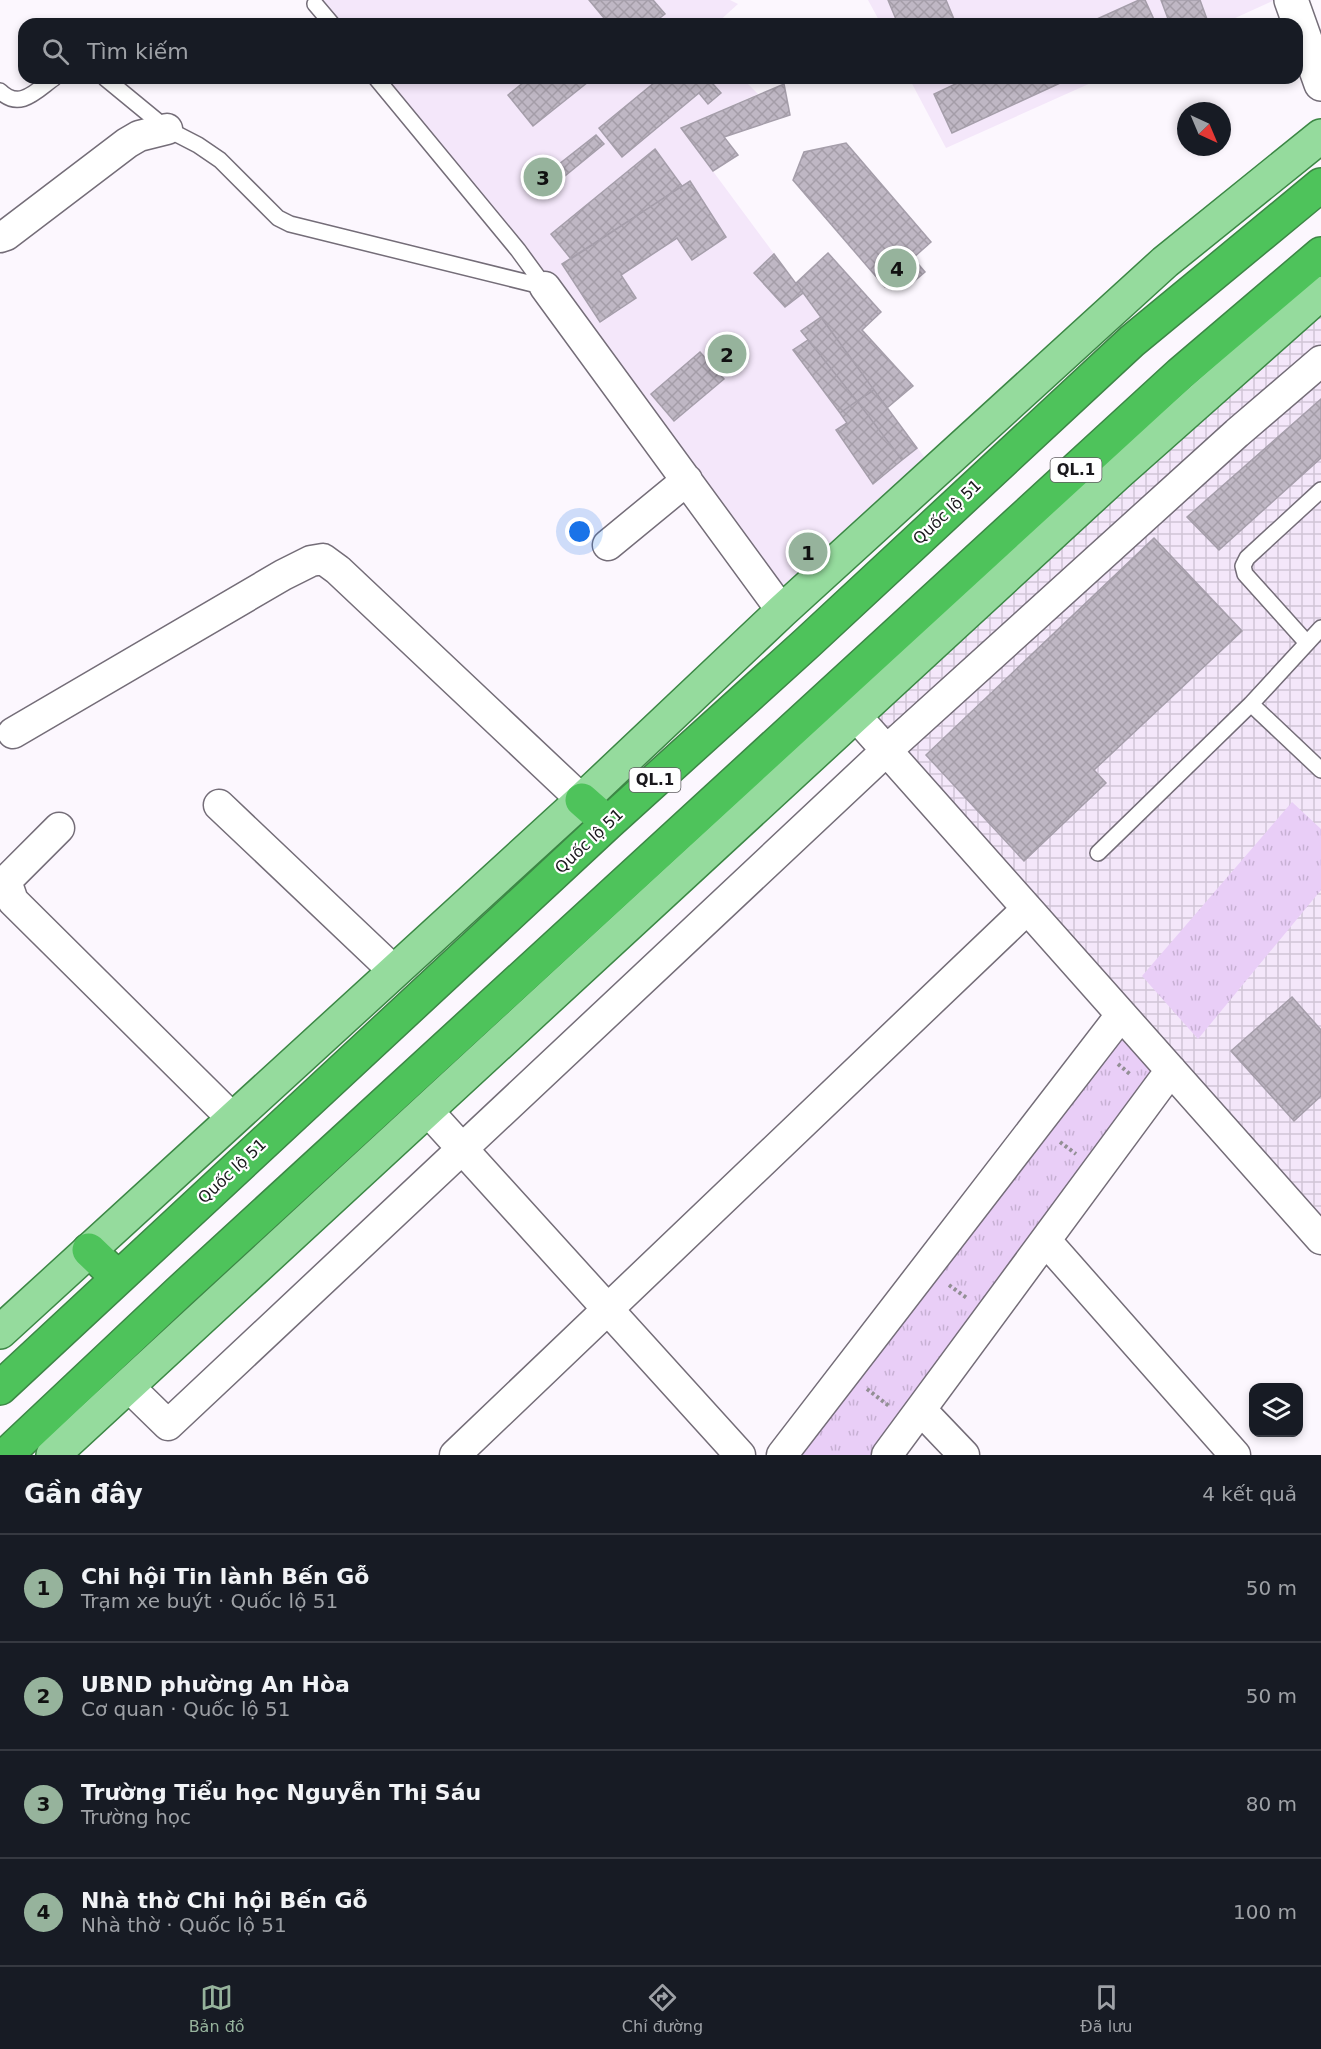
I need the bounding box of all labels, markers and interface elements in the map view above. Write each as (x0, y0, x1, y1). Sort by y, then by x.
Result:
search box (18, 18, 1303, 84)
icon: search (39, 35, 72, 68)
text: Tìm kiếm (87, 39, 189, 64)
north arrow (1177, 102, 1231, 156)
pin: 3 (524, 154, 562, 200)
pin: 4 (878, 246, 916, 290)
pin: 2 (708, 332, 746, 376)
road number: QL.1 (1050, 458, 1102, 482)
street label: Quốc lộ 51 (909, 476, 985, 548)
your location (565, 517, 594, 546)
pin: 1 (788, 530, 828, 574)
road number: QL.1 (630, 768, 680, 792)
street label: Quốc lộ 51 (551, 805, 627, 877)
street label: Quốc lộ 51 (194, 1135, 270, 1207)
map controls (1249, 1383, 1303, 1437)
button: layers (1249, 1383, 1303, 1437)
text: Gần đây (24, 1479, 143, 1509)
text: 4 kết quả (1202, 1482, 1297, 1506)
text: Chi hội Tin lành Bến Gỗ (81, 1564, 369, 1589)
text: 1 (37, 1576, 50, 1600)
text: 50 m (1246, 1576, 1297, 1600)
text: Trạm xe buýt · Quốc lộ 51 (81, 1589, 338, 1613)
text: UBND phường An Hòa (81, 1672, 350, 1697)
text: 2 (37, 1684, 50, 1708)
text: 50 m (1246, 1684, 1297, 1708)
text: Cơ quan · Quốc lộ 51 (81, 1697, 291, 1721)
text: Trường Tiểu học Nguyễn Thị Sáu (81, 1780, 481, 1805)
text: 3 (37, 1792, 50, 1816)
text: 80 m (1246, 1792, 1297, 1816)
text: Trường học (81, 1805, 191, 1829)
text: Nhà thờ Chi hội Bến Gỗ (81, 1888, 368, 1913)
text: 4 (37, 1900, 50, 1924)
text: 100 m (1233, 1900, 1297, 1924)
text: Nhà thờ · Quốc lộ 51 (81, 1913, 287, 1937)
tab: Bản đồ (189, 1981, 245, 2036)
tab: Chỉ đường (622, 1981, 703, 2036)
tab: Đã lưu (1080, 1981, 1132, 2036)

